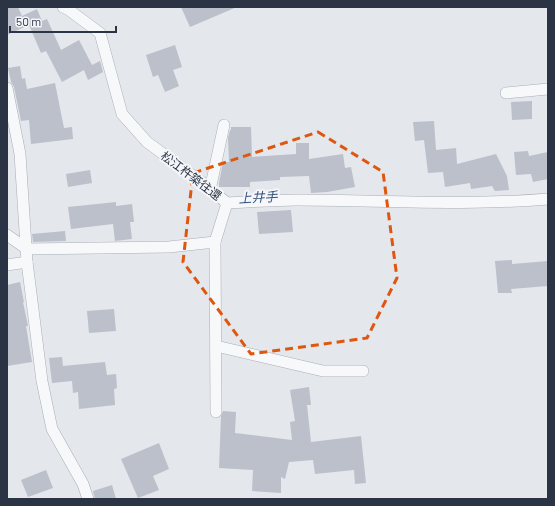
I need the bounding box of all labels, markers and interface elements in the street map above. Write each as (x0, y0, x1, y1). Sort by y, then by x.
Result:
scale bar (10, 8, 116, 34)
text: 50 m (16, 14, 41, 28)
street label: 松江杵築往還 (159, 148, 225, 202)
water label: 上井手 (238, 188, 279, 206)

